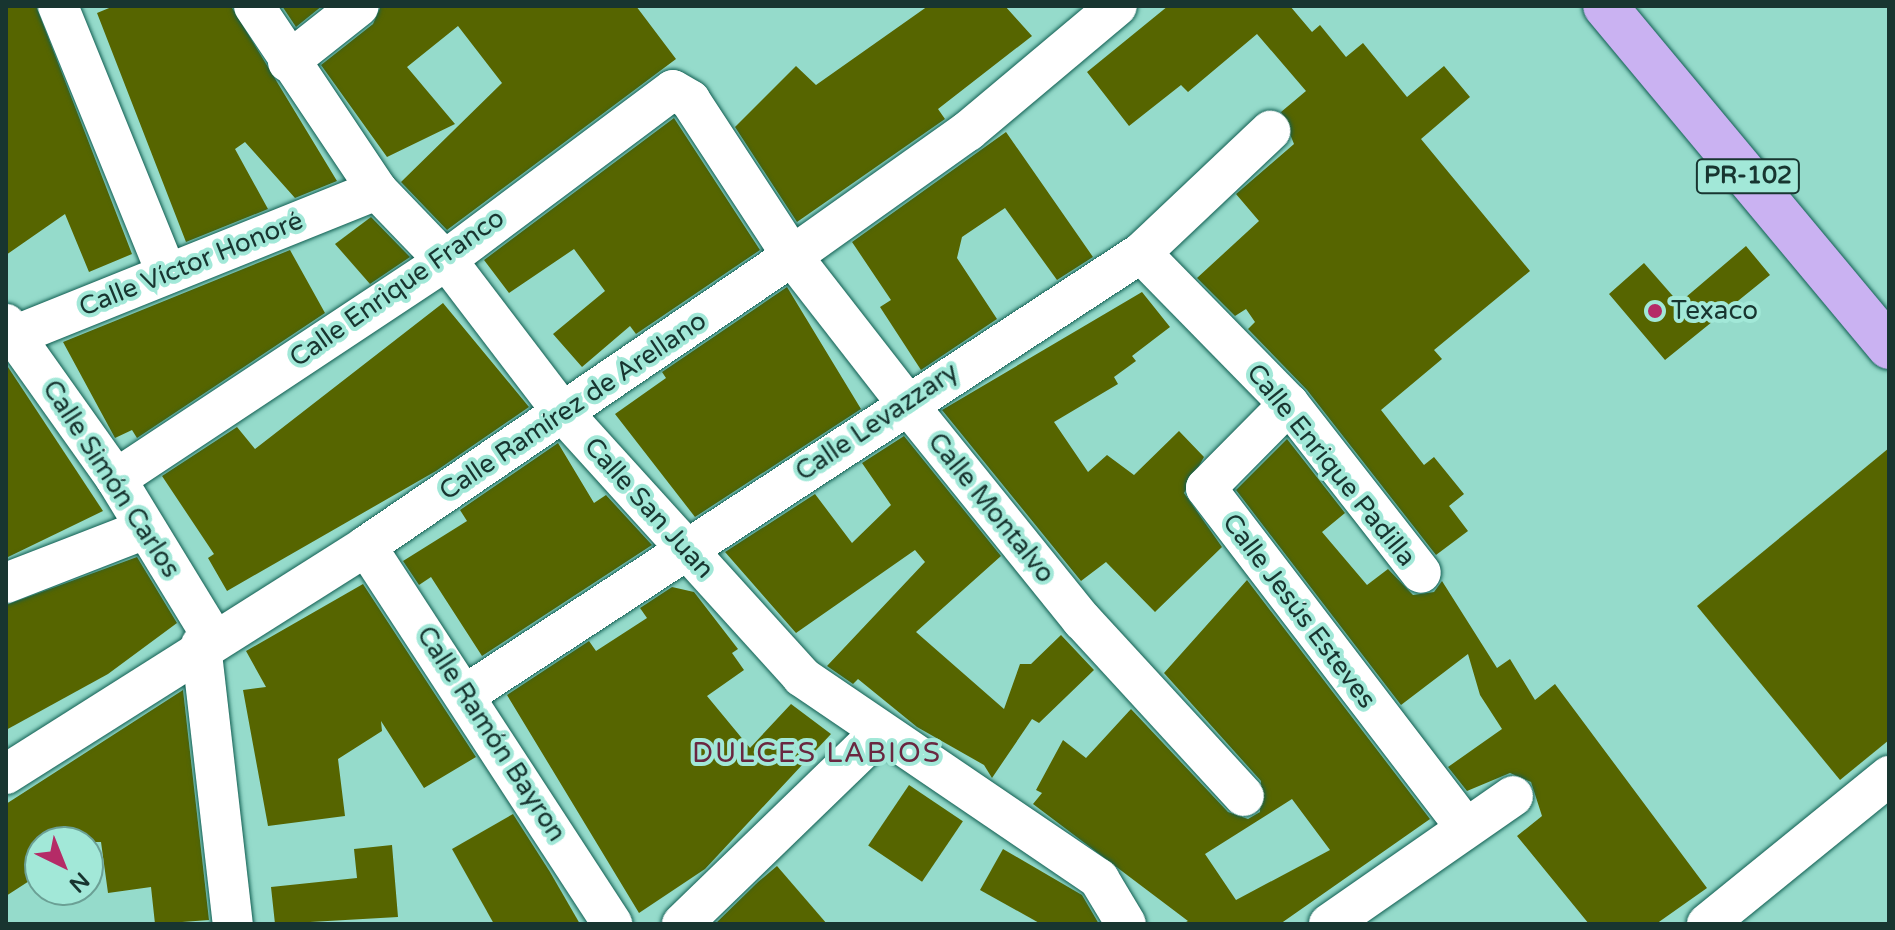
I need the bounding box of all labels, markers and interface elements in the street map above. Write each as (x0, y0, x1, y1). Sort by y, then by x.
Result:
road number: PR-102 (1694, 156, 1802, 196)
street label: Calle Enrique Franco (284, 202, 510, 374)
street label: Calle Víctor Honoré (75, 205, 307, 323)
place label: Texaco (1671, 295, 1758, 327)
marker: Texaco (1646, 302, 1664, 320)
street label: Calle Ramírez de Arellano (434, 305, 712, 507)
street label: Calle Levazzary (790, 356, 964, 488)
street label: Calle Enrique Padilla (1240, 358, 1422, 572)
street label: Calle Simón Carlos (36, 374, 186, 584)
street label: Calle Montalvo (921, 427, 1061, 589)
street label: Calle San Juan (578, 431, 720, 585)
street label: Calle Jesús Esteves (1216, 508, 1382, 714)
street label: Calle Ramón Bayron (410, 621, 572, 847)
district label: DULCES LABIOS (692, 736, 942, 770)
north arrow (24, 826, 104, 906)
text: N (64, 867, 94, 898)

